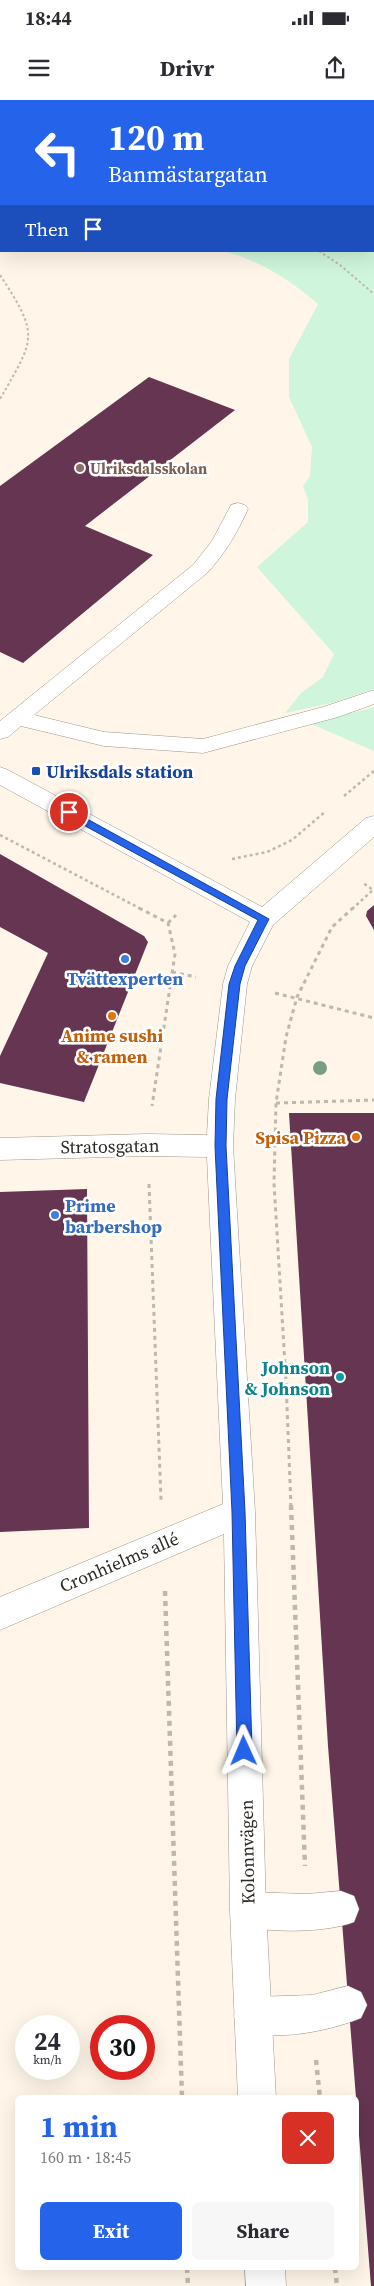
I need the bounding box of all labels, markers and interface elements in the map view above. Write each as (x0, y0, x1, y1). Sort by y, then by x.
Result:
text: 18:44 (25, 5, 72, 31)
text: Drivr (160, 53, 214, 83)
icon: menu (25, 54, 53, 82)
icon: share (321, 54, 349, 82)
text: 120 m (108, 114, 204, 162)
icon: left (25, 120, 90, 185)
text: Banmästargatan (108, 159, 268, 189)
icon: arrive (79, 215, 107, 243)
text: Then (25, 216, 69, 242)
place label: Ulriksdalsskolan (90, 458, 207, 479)
marker: Ulriksdalsskolan (74, 462, 86, 474)
place label: Ulriksdals station (46, 759, 193, 784)
marker: Ulriksdals station (30, 765, 42, 777)
pin (48, 791, 90, 833)
icon: arrive (55, 798, 83, 826)
marker: Tvättexperten (119, 953, 131, 965)
place label: Tvättexperten (67, 966, 183, 991)
marker: Anime sushi & ramen (106, 1010, 118, 1022)
place label: Anime sushi & ramen (61, 1023, 163, 1069)
place label: Spisa Pizza (255, 1125, 346, 1150)
marker: Spisa Pizza (350, 1131, 362, 1143)
street label: Stratosgatan (60, 1133, 160, 1159)
place label: Prime barbershop (65, 1193, 162, 1239)
marker: Prime barbershop (49, 1209, 61, 1221)
place label: Johnson & Johnson (245, 1355, 330, 1401)
marker: Johnson & Johnson (334, 1371, 346, 1383)
street label: Cronhielms allé (55, 1526, 183, 1598)
position arrow (217, 1724, 269, 1776)
street label: Kolonnvägen (234, 1799, 260, 1905)
speed limit sign: 30 (90, 2015, 155, 2080)
text: 24 (34, 2024, 61, 2058)
text: km/h (33, 2052, 62, 2068)
text: 1 min (40, 2106, 118, 2147)
button: close (282, 2112, 334, 2164)
text: 160 m · 18:45 (40, 2146, 131, 2168)
button: Exit (40, 2202, 182, 2260)
button: Share (192, 2202, 334, 2260)

